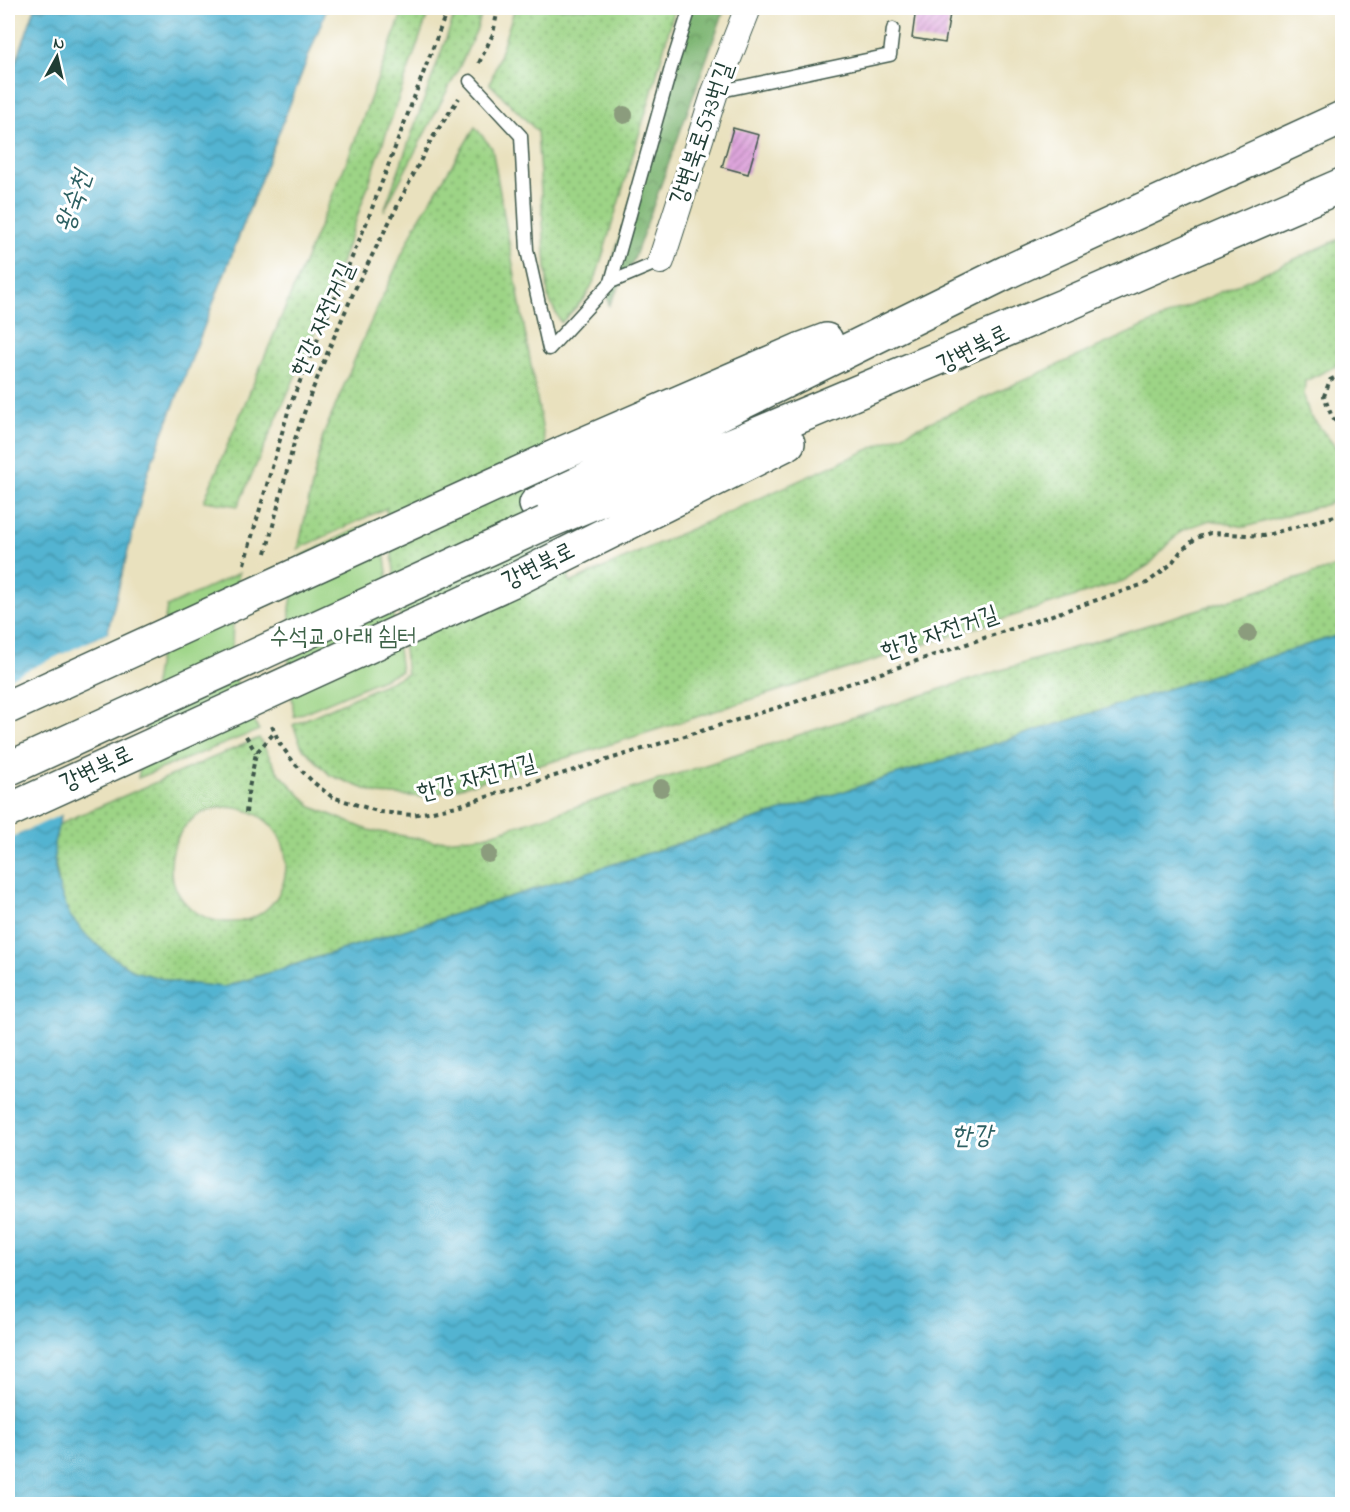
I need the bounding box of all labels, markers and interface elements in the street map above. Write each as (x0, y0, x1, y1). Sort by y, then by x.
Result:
north arrow (27, 27, 87, 87)
text: N (52, 31, 66, 57)
street label: 강변북로573번길 (662, 58, 744, 210)
water label: 왕숙천 (47, 163, 104, 238)
street label: 한강 자전거길 (283, 257, 365, 383)
street label: 강변북로 (932, 317, 1016, 383)
street label: 강변북로 (497, 534, 581, 600)
street label: 한강 자전거길 (877, 598, 1003, 670)
park label: 수석교 아래 쉼터 (269, 621, 417, 656)
street label: 강변북로 (55, 738, 139, 802)
street label: 한강 자전거길 (414, 746, 540, 812)
water label: 한강 (951, 1118, 996, 1156)

